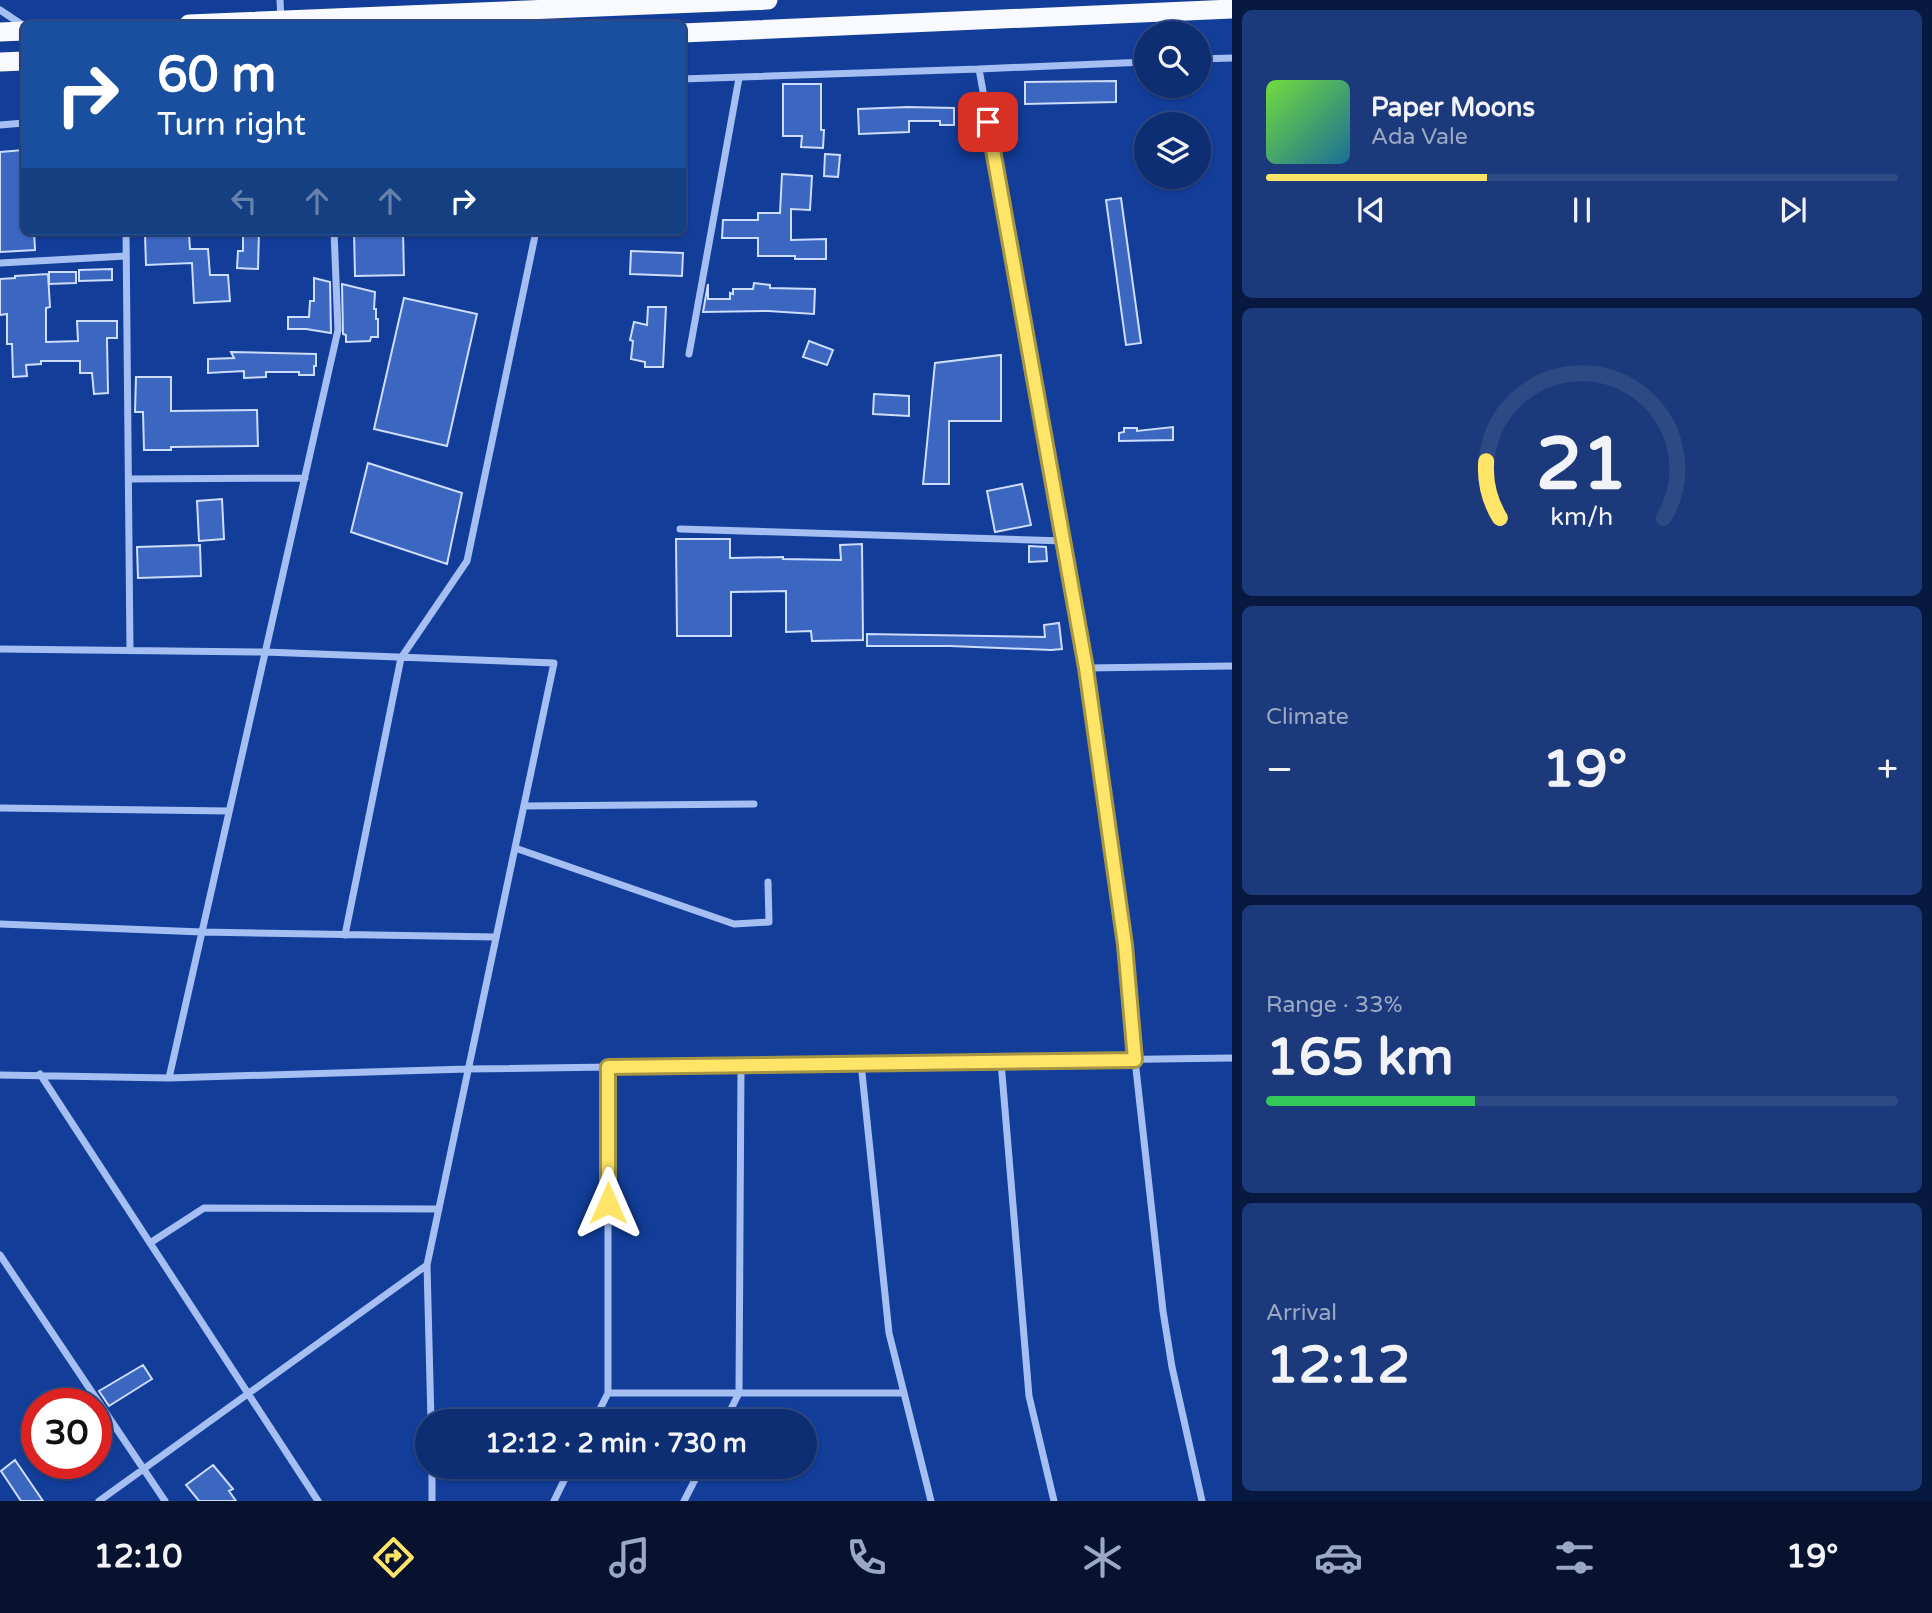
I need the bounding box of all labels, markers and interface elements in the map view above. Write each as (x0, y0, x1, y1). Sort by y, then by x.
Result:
map controls (1134, 21, 1211, 189)
button: search (1134, 21, 1211, 98)
text: 60 m (157, 46, 276, 105)
icon: right (42, 49, 133, 140)
pin (958, 92, 1018, 152)
text: Paper Moons (1371, 92, 1535, 123)
icon: arrive (969, 103, 1007, 141)
text: Turn right (157, 106, 306, 144)
button: layers (1134, 112, 1211, 189)
text: Ada Vale (1371, 123, 1468, 151)
icon: left (225, 182, 263, 220)
icon: ahead (298, 182, 336, 220)
icon: ahead (371, 182, 409, 220)
icon: right (444, 182, 482, 220)
icon: previous (1352, 191, 1390, 229)
icon: pause (1563, 191, 1601, 229)
icon: next (1774, 191, 1812, 229)
text: 21 (1536, 422, 1628, 510)
text: km/h (1551, 502, 1613, 532)
text: Climate (1266, 703, 1349, 731)
text: 19° (1542, 738, 1627, 801)
text: − (1266, 747, 1293, 793)
text: + (1877, 747, 1898, 793)
text: Range · 33% (1266, 991, 1402, 1019)
text: 165 km (1266, 1026, 1454, 1089)
position arrow (571, 1166, 645, 1240)
text: Arrival (1266, 1299, 1337, 1327)
text: 12:12 (1266, 1334, 1410, 1397)
speed limit sign: 30 (21, 1388, 112, 1479)
text: 12:12 · 2 min · 730 m (485, 1428, 747, 1459)
icon: directions (369, 1533, 418, 1582)
icon: music (605, 1533, 654, 1582)
icon: phone (842, 1533, 891, 1582)
icon: climate (1078, 1533, 1127, 1582)
icon: car (1314, 1533, 1363, 1582)
icon: filters (1550, 1533, 1599, 1582)
text: 12:10 (94, 1538, 182, 1576)
text: 19° (1786, 1538, 1838, 1576)

